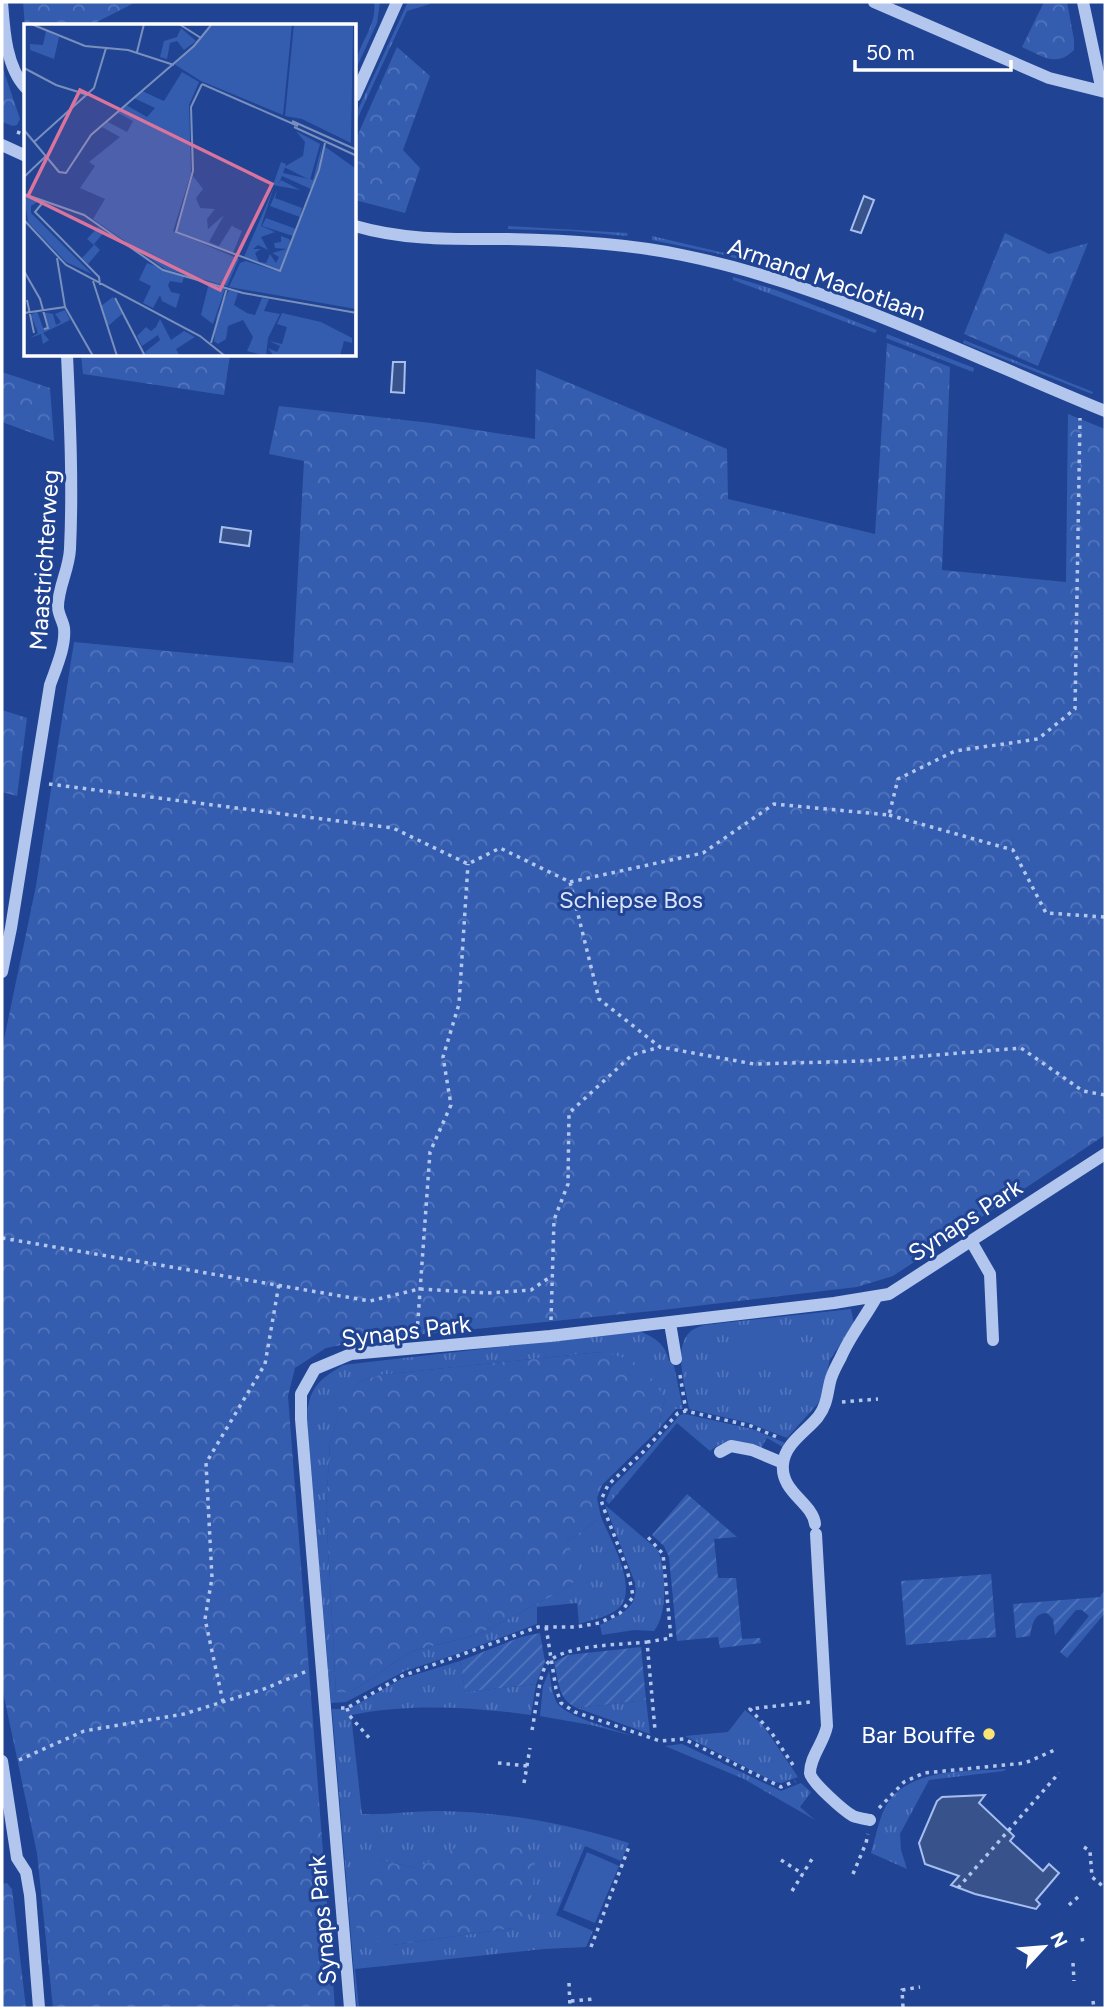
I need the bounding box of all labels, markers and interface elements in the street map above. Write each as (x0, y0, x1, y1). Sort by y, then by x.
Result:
inset map (24, 24, 357, 357)
scale bar (855, 28, 1011, 72)
text: 50 m (866, 40, 915, 65)
street label: Armand Maclotlaan (724, 232, 930, 326)
street label: Maastrichterweg (23, 469, 65, 651)
park label: Schiepse Bos (559, 885, 703, 914)
street label: Synaps Park (903, 1172, 1028, 1268)
street label: Synaps Park (340, 1309, 473, 1353)
place label: Bar Bouffe (861, 1720, 975, 1749)
marker: Bar Bouffe (981, 1726, 997, 1742)
street label: Synaps Park (302, 1854, 342, 1986)
north arrow (1009, 1912, 1079, 1982)
text: N (1045, 1928, 1072, 1951)

